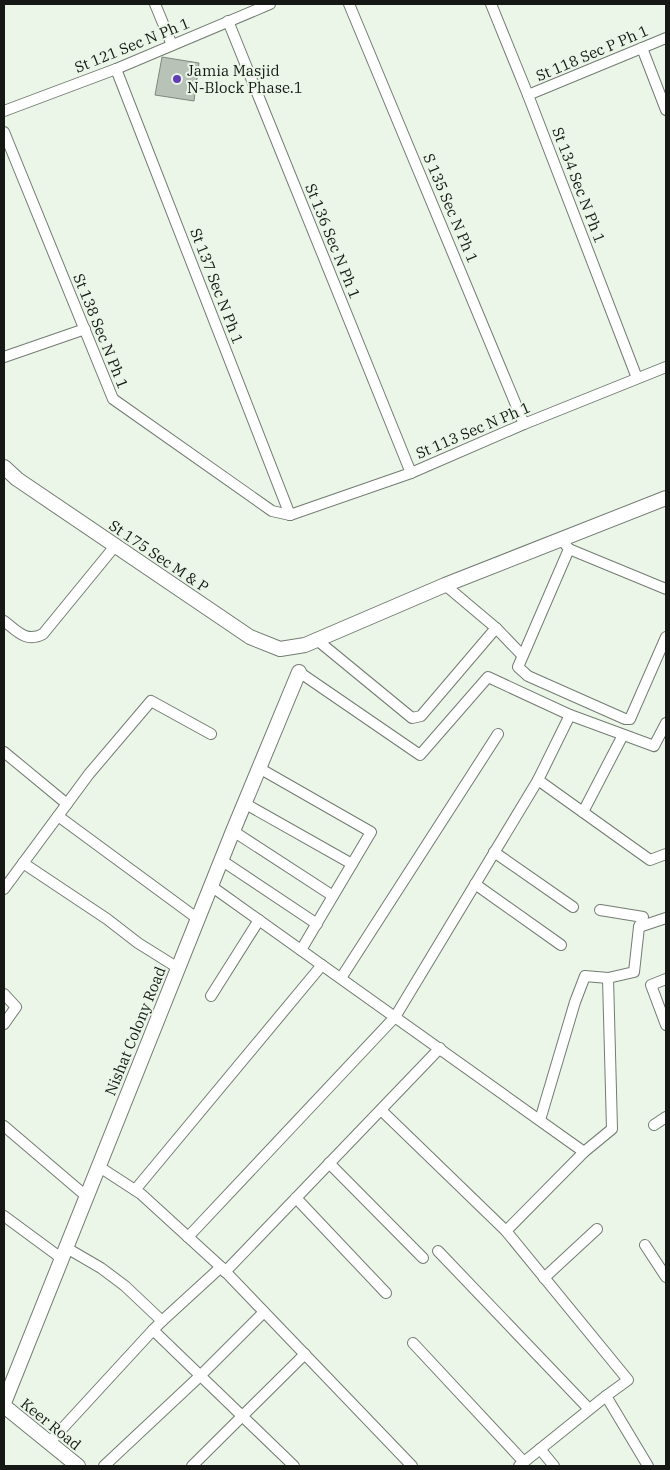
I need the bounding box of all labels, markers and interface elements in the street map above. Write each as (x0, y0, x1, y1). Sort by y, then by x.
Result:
street label: St 121 Sec N Ph 1 (72, 13, 192, 77)
street label: St 118 Sec P Ph 1 (533, 21, 651, 85)
place label: Jamia Masjid N-Block Phase.1 (187, 61, 303, 97)
marker: Jamia Masjid N-Block Phase.1 (171, 73, 183, 85)
street label: St 134 Sec N Ph 1 (548, 124, 610, 246)
street label: S 135 Sec N Ph 1 (419, 150, 483, 266)
street label: St 136 Sec N Ph 1 (301, 181, 365, 301)
street label: St 137 Sec N Ph 1 (186, 225, 248, 347)
street label: St 138 Sec N Ph 1 (69, 271, 133, 391)
street label: St 113 Sec N Ph 1 (413, 397, 533, 463)
street label: St 175 Sec M & P (106, 516, 212, 596)
street label: Nishat Colony Road (100, 964, 170, 1098)
street label: Keer Road (17, 1394, 85, 1454)

